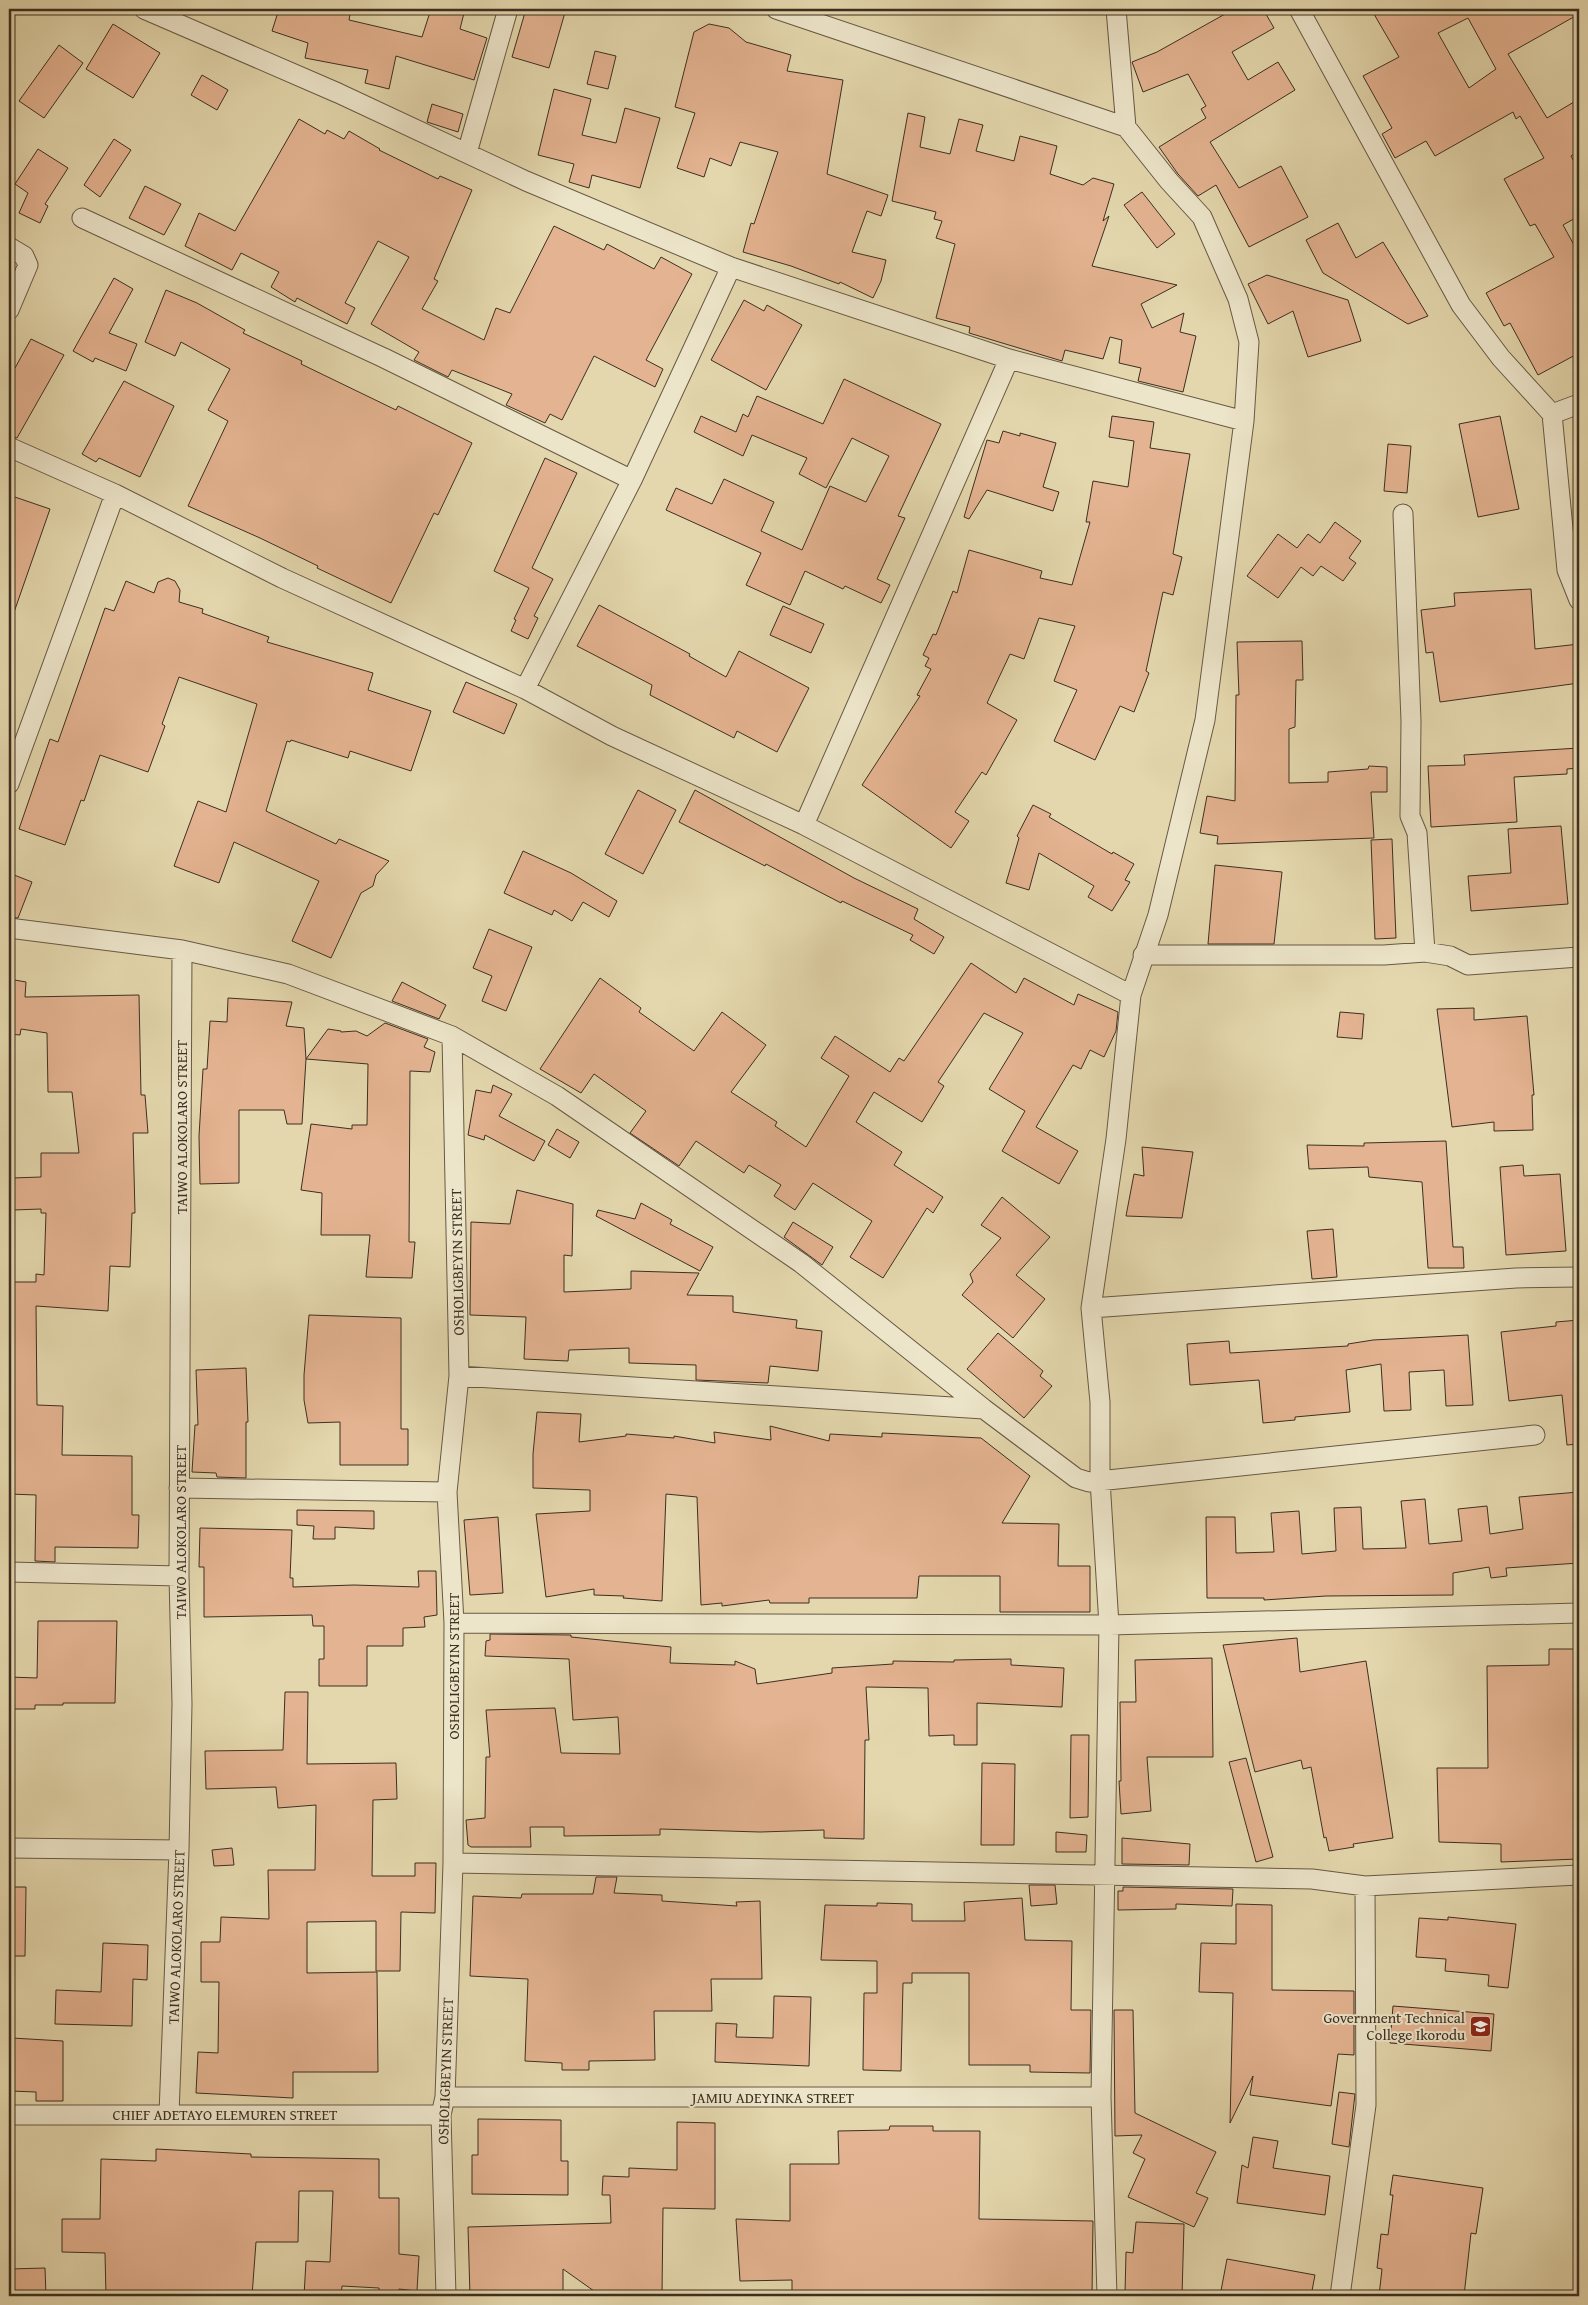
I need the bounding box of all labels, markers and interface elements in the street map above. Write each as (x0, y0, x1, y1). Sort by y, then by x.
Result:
street label: TAIWO ALOKOLARO STREET (171, 1039, 192, 1214)
street label: OSHOLIGBEYIN STREET (445, 1188, 469, 1336)
street label: TAIWO ALOKOLARO STREET (170, 1444, 191, 1619)
street label: OSHOLIGBEYIN STREET (443, 1592, 464, 1740)
street label: TAIWO ALOKOLARO STREET (162, 1849, 190, 2025)
street label: OSHOLIGBEYIN STREET (432, 1997, 458, 2145)
place label: Government Technical College Ikorodu (1323, 2007, 1466, 2045)
school or university icon: Government Technical College Ikorodu (1469, 2014, 1493, 2038)
street label: JAMIU ADEYINKA STREET (690, 2087, 855, 2108)
street label: CHIEF ADETAYO ELEMUREN STREET (113, 2104, 338, 2125)

